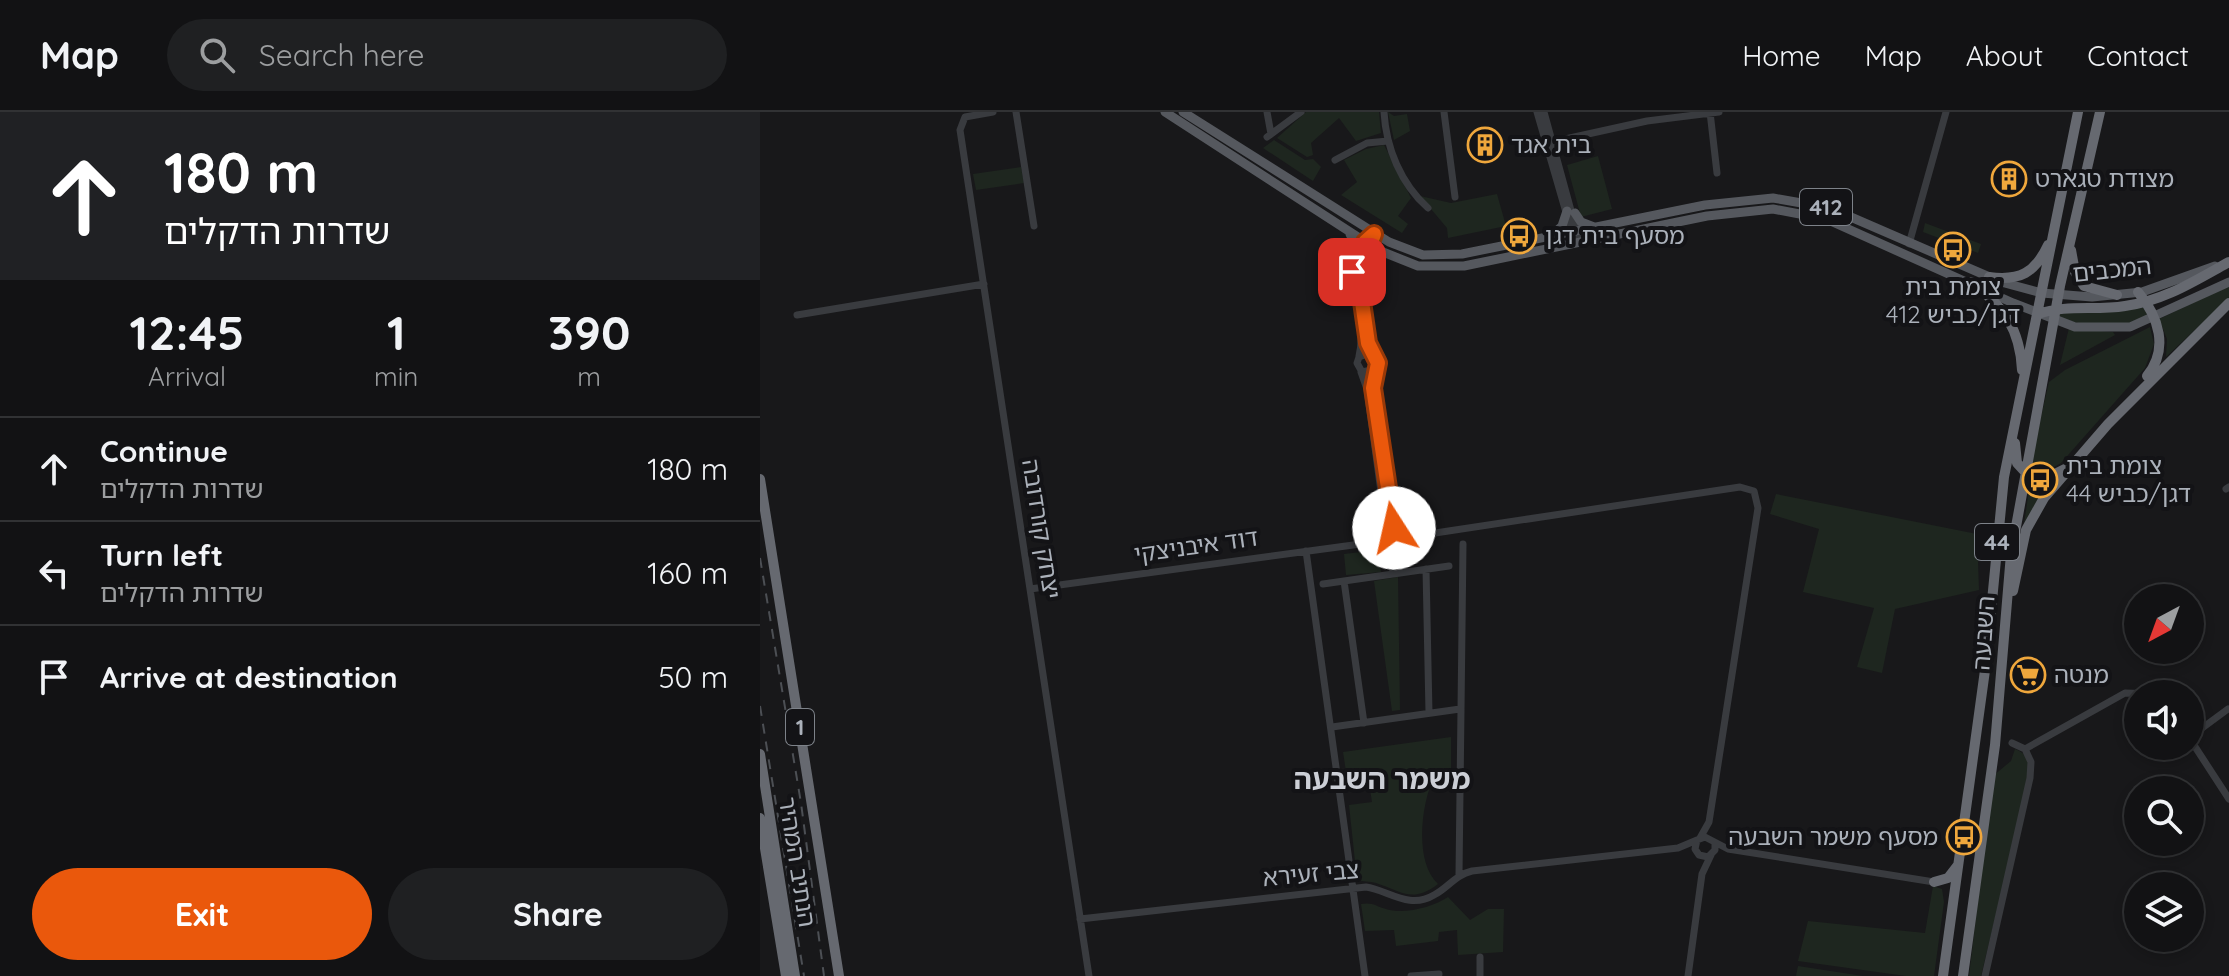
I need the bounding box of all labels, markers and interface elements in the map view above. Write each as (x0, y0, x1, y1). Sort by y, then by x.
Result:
search box (167, 19, 727, 91)
text: Map (40, 31, 119, 79)
icon: search (195, 33, 239, 77)
text: Search here (259, 36, 424, 74)
text: Home (1742, 38, 1821, 73)
text: Map (1865, 38, 1922, 73)
text: About (1966, 38, 2043, 73)
text: Contact (2087, 38, 2189, 73)
building icon: בית אגד (1466, 126, 1504, 164)
place label: בית אגד (1511, 129, 1591, 159)
text: 180 m (164, 137, 318, 207)
icon: ahead (32, 144, 136, 248)
building icon: מצודת טגארט (1990, 160, 2028, 198)
place label: מצודת טגארט (2035, 163, 2174, 193)
road number: 412 (1800, 189, 1852, 225)
text: שדרות הדקלים (164, 208, 390, 253)
bus stop icon: מסעף בית דגן (1500, 217, 1538, 255)
place label: מסעף בית דגן (1545, 220, 1685, 250)
bus stop icon: צומת בית דגן/כביש 412 (1934, 231, 1972, 269)
pin (1318, 238, 1386, 306)
icon: arrive (1330, 250, 1374, 294)
street label: המכבים (2071, 250, 2153, 288)
place label: צומת בית דגן/כביש 412 (1886, 271, 2020, 329)
text: 12:45 (130, 302, 245, 362)
text: 1 (387, 302, 406, 362)
text: 390 (548, 302, 630, 362)
text: Arrival (148, 360, 226, 393)
text: min (374, 360, 418, 393)
text: m (577, 360, 601, 393)
text: Continue (100, 432, 228, 470)
icon: ahead (32, 447, 76, 491)
text: 180 m (647, 450, 728, 488)
place label: צומת בית דגן/כביש 44 (2066, 450, 2191, 508)
street label: יצחק קורדובה (1016, 457, 1068, 601)
bus stop icon: צומת בית דגן/כביש 44 (2021, 461, 2059, 499)
text: שדרות הדקלים (100, 472, 263, 505)
position arrow (1352, 486, 1436, 570)
street label: דוד איבניצקי (1132, 521, 1260, 569)
road number: 44 (1975, 524, 2019, 560)
text: Turn left (100, 536, 223, 574)
icon: left (32, 551, 76, 595)
text: 160 m (647, 554, 728, 592)
text: שדרות הדקלים (100, 576, 263, 609)
north arrow (2124, 584, 2204, 664)
map controls (2124, 584, 2204, 952)
street label: השבעה (1965, 594, 2001, 671)
icon: arrive (32, 655, 76, 699)
supermarket icon: מנטה (2009, 656, 2047, 694)
text: Arrive at destination (100, 658, 398, 696)
text: 50 m (658, 658, 728, 696)
place label: מנטה (2054, 659, 2109, 689)
button: sound (2124, 680, 2204, 760)
road number: 1 (786, 709, 814, 745)
district label: משמר השבעה (1294, 761, 1470, 796)
button: search (2124, 776, 2204, 856)
street label: הנתיב המהיר (773, 795, 823, 929)
bus stop icon: מסעף משמר השבעה (1945, 818, 1983, 856)
place label: מסעף משמר השבעה (1728, 821, 1938, 851)
street label: צבי זעירא (1262, 854, 1360, 892)
button: Exit (32, 868, 372, 960)
button: Share (388, 868, 728, 960)
button: layers (2124, 872, 2204, 952)

